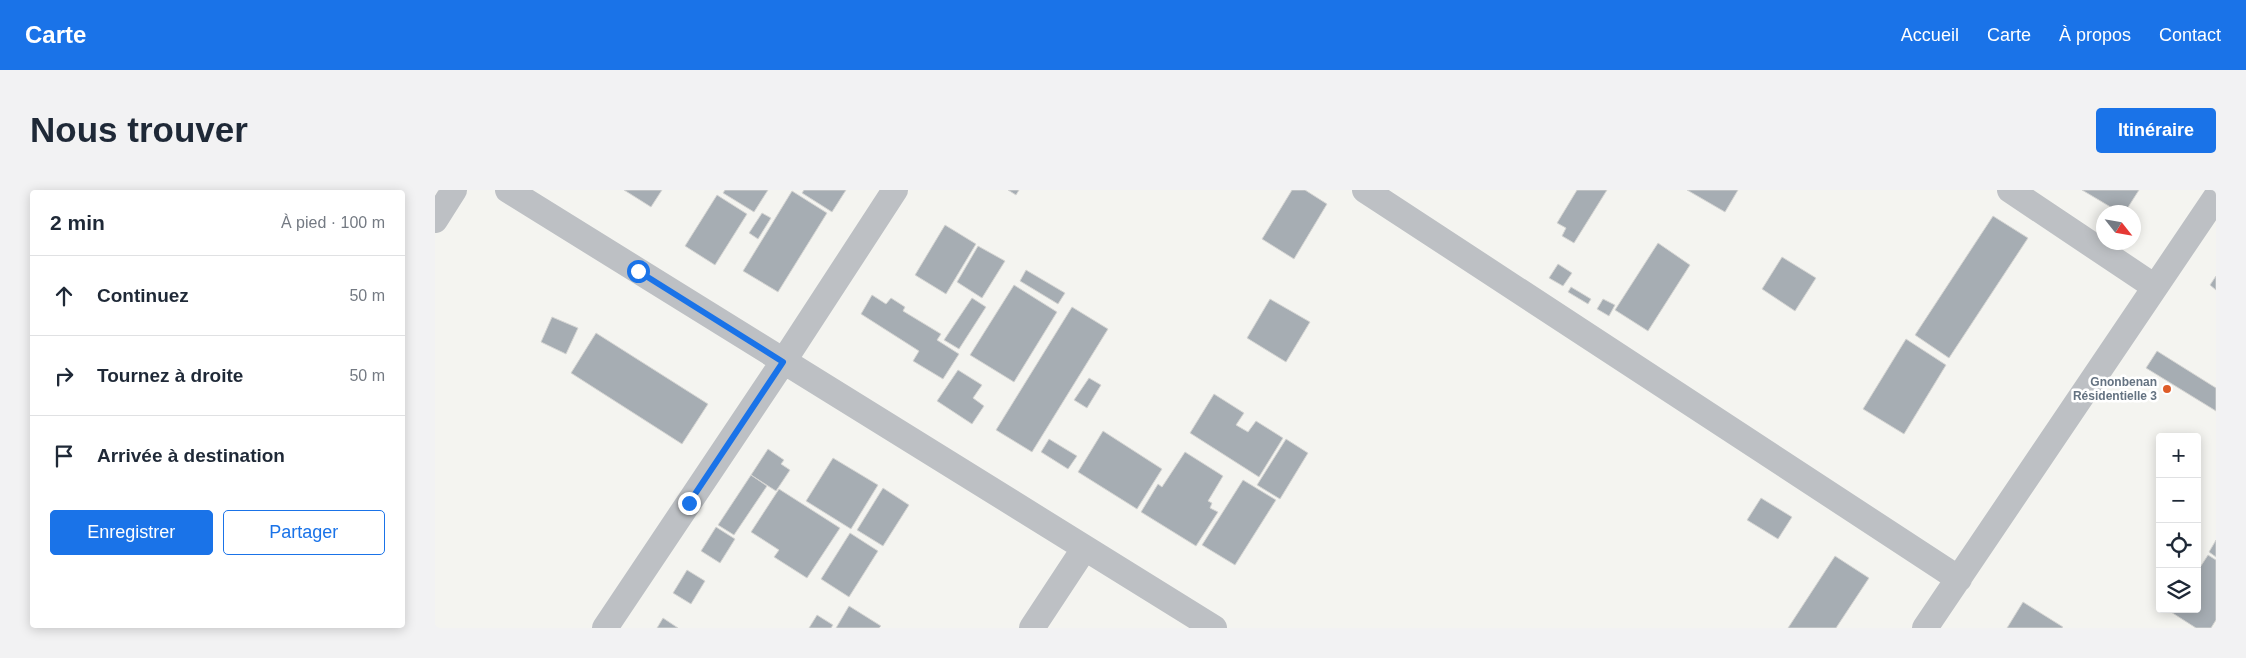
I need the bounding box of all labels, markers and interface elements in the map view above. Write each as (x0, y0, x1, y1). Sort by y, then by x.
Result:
text: Carte (25, 21, 86, 48)
text: Accueil (1901, 25, 1959, 45)
text: Carte (1987, 25, 2031, 45)
text: À propos (2059, 25, 2131, 45)
text: Contact (2159, 25, 2221, 45)
button: Itinéraire (2096, 108, 2216, 153)
text: Nous trouver (30, 110, 248, 149)
north arrow (2096, 205, 2141, 250)
text: 2 min (50, 211, 105, 234)
text: À pied · 100 m (281, 214, 385, 231)
route start (627, 260, 650, 283)
icon: ahead (50, 282, 78, 310)
text: Continuez (97, 285, 189, 306)
text: 50 m (349, 287, 385, 304)
icon: right (50, 362, 78, 390)
text: Tournez à droite (97, 365, 243, 386)
text: 50 m (349, 367, 385, 384)
place label: Gnonbenan Résidentielle 3 (2073, 375, 2157, 403)
marker: Gnonbenan Résidentielle 3 (2161, 383, 2173, 395)
map controls (2156, 433, 2201, 613)
button: + (2156, 433, 2201, 478)
icon: arrive (50, 442, 78, 470)
text: Arrivée à destination (97, 445, 285, 466)
button: − (2156, 478, 2201, 523)
route end (678, 492, 701, 515)
button: Enregistrer (50, 510, 213, 555)
button: Partager (223, 510, 385, 555)
button: locate (2156, 523, 2201, 568)
button: layers (2156, 568, 2201, 613)

